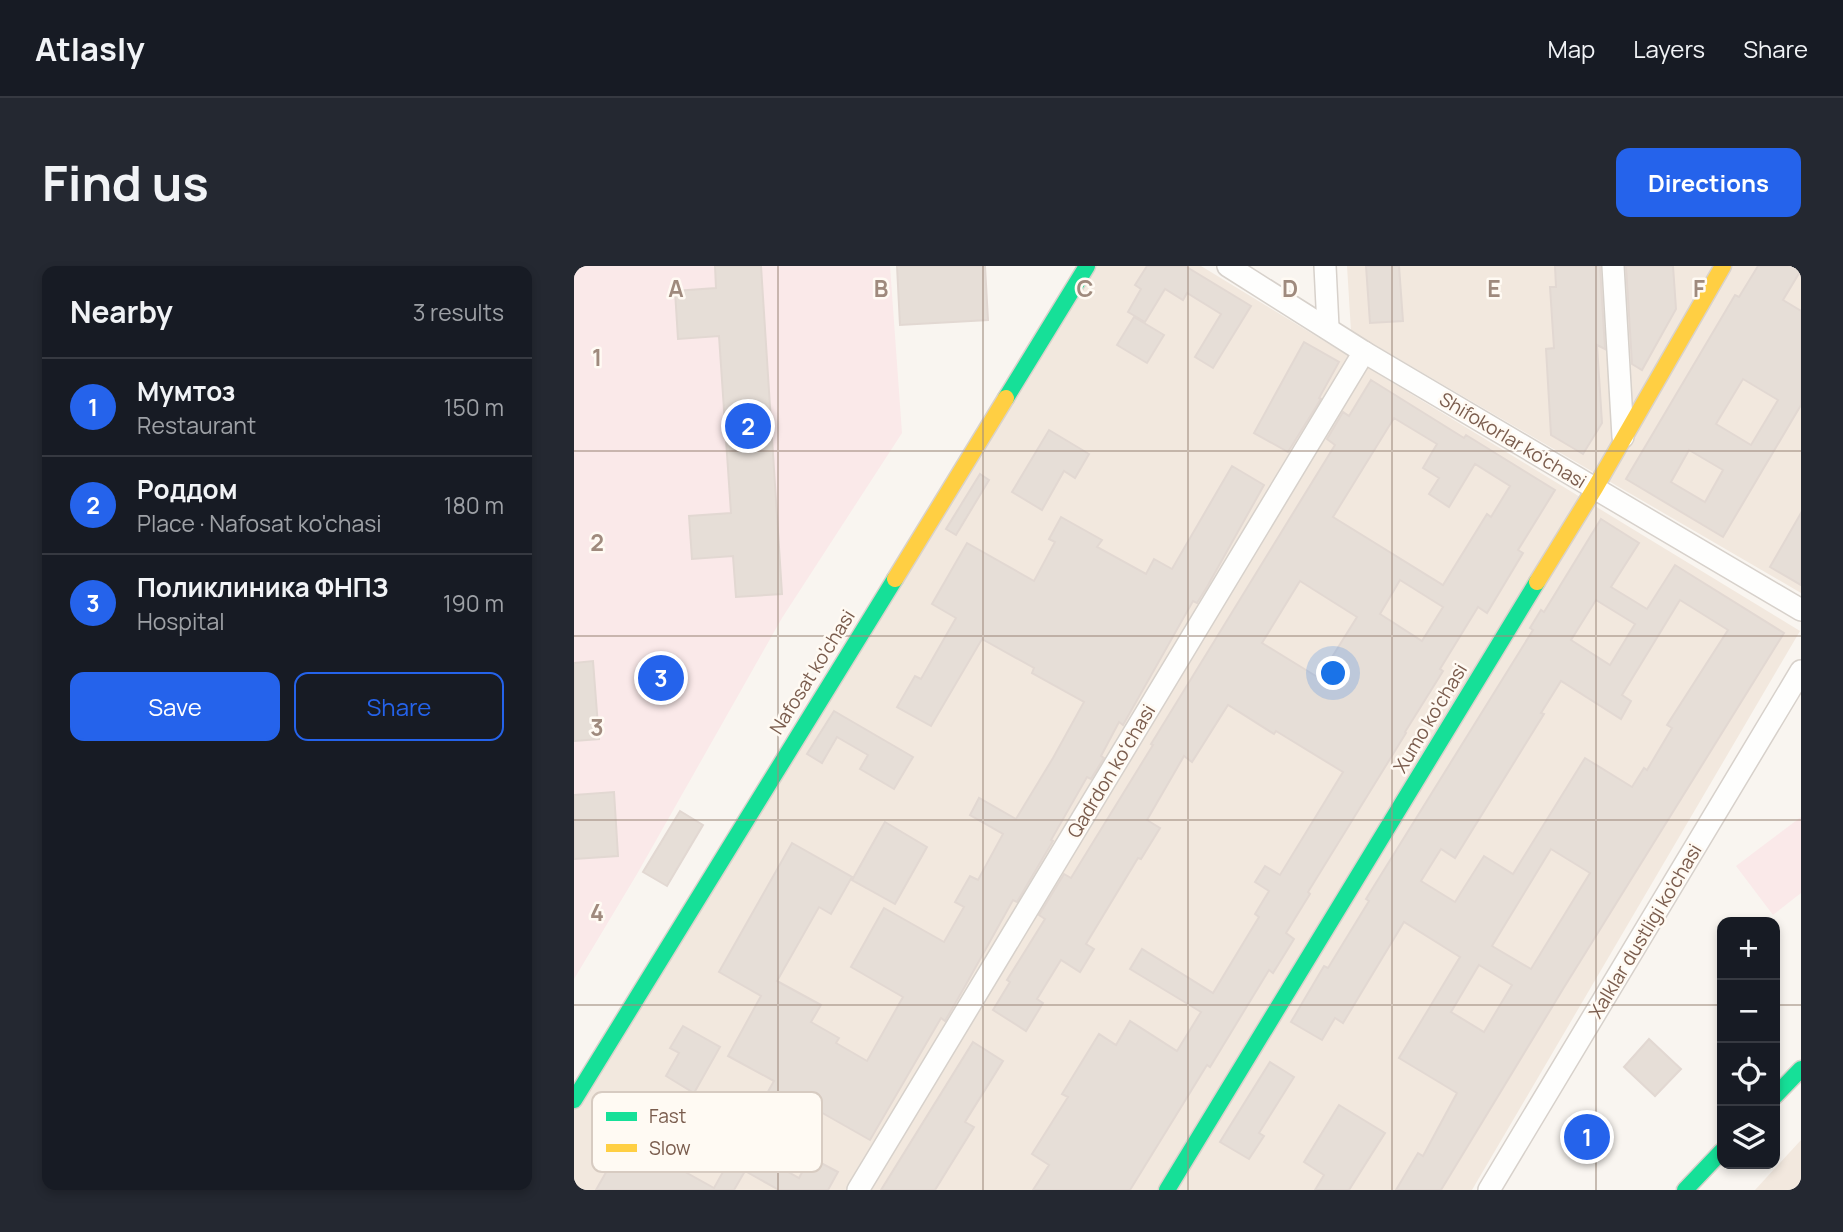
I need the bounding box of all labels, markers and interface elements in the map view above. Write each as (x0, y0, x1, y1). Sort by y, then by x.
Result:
text: Atlasly (35, 26, 145, 71)
text: Map (1548, 32, 1595, 65)
text: Layers (1633, 32, 1705, 65)
text: Share (1743, 32, 1808, 65)
button: Directions (1616, 148, 1801, 217)
text: Find us (42, 149, 209, 216)
text: A (668, 272, 684, 304)
text: B (874, 272, 888, 304)
text: C (1077, 272, 1094, 304)
text: D (1282, 272, 1298, 304)
text: E (1487, 272, 1501, 304)
text: F (1693, 272, 1705, 304)
text: Nearby (70, 291, 173, 332)
text: 3 results (413, 296, 504, 328)
text: 1 (592, 341, 602, 373)
text: Mумтоз (137, 373, 235, 409)
street label: Shifokorlar ko'chasi (1435, 386, 1591, 494)
text: 1 (88, 391, 98, 423)
text: 150 m (444, 391, 504, 423)
pin: 2 (725, 400, 771, 452)
text: Restaurant (137, 409, 256, 441)
text: Роддом (137, 471, 238, 507)
text: 2 (86, 489, 100, 521)
text: 180 m (444, 489, 504, 521)
text: Place · Nafosat ko'chasi (137, 507, 382, 539)
text: 2 (590, 526, 604, 558)
text: Поликлиника ФНПЗ (137, 569, 389, 605)
text: 3 (86, 587, 100, 619)
text: 190 m (443, 587, 504, 619)
text: Hospital (137, 605, 225, 637)
street label: Nafosat ko'chasi (763, 605, 861, 739)
pin: 3 (638, 652, 684, 704)
your location (1316, 656, 1350, 690)
street label: Xumo ko'chasi (1387, 658, 1473, 778)
button: Save (70, 672, 280, 741)
button: Share (294, 672, 504, 741)
street label: Qadrdon koʻchasi (1061, 699, 1161, 843)
text: 3 (590, 711, 604, 743)
street label: Xalklar dustligi ko'chasi (1582, 839, 1708, 1023)
text: 4 (590, 896, 604, 928)
map controls (1717, 917, 1780, 1169)
button: + (1717, 917, 1780, 980)
button: − (1717, 980, 1780, 1043)
button: locate (1717, 1043, 1780, 1106)
legend (592, 1092, 822, 1172)
text: Fast (649, 1103, 686, 1129)
button: layers (1717, 1106, 1780, 1169)
pin: 1 (1564, 1111, 1610, 1163)
text: Slow (649, 1135, 691, 1161)

